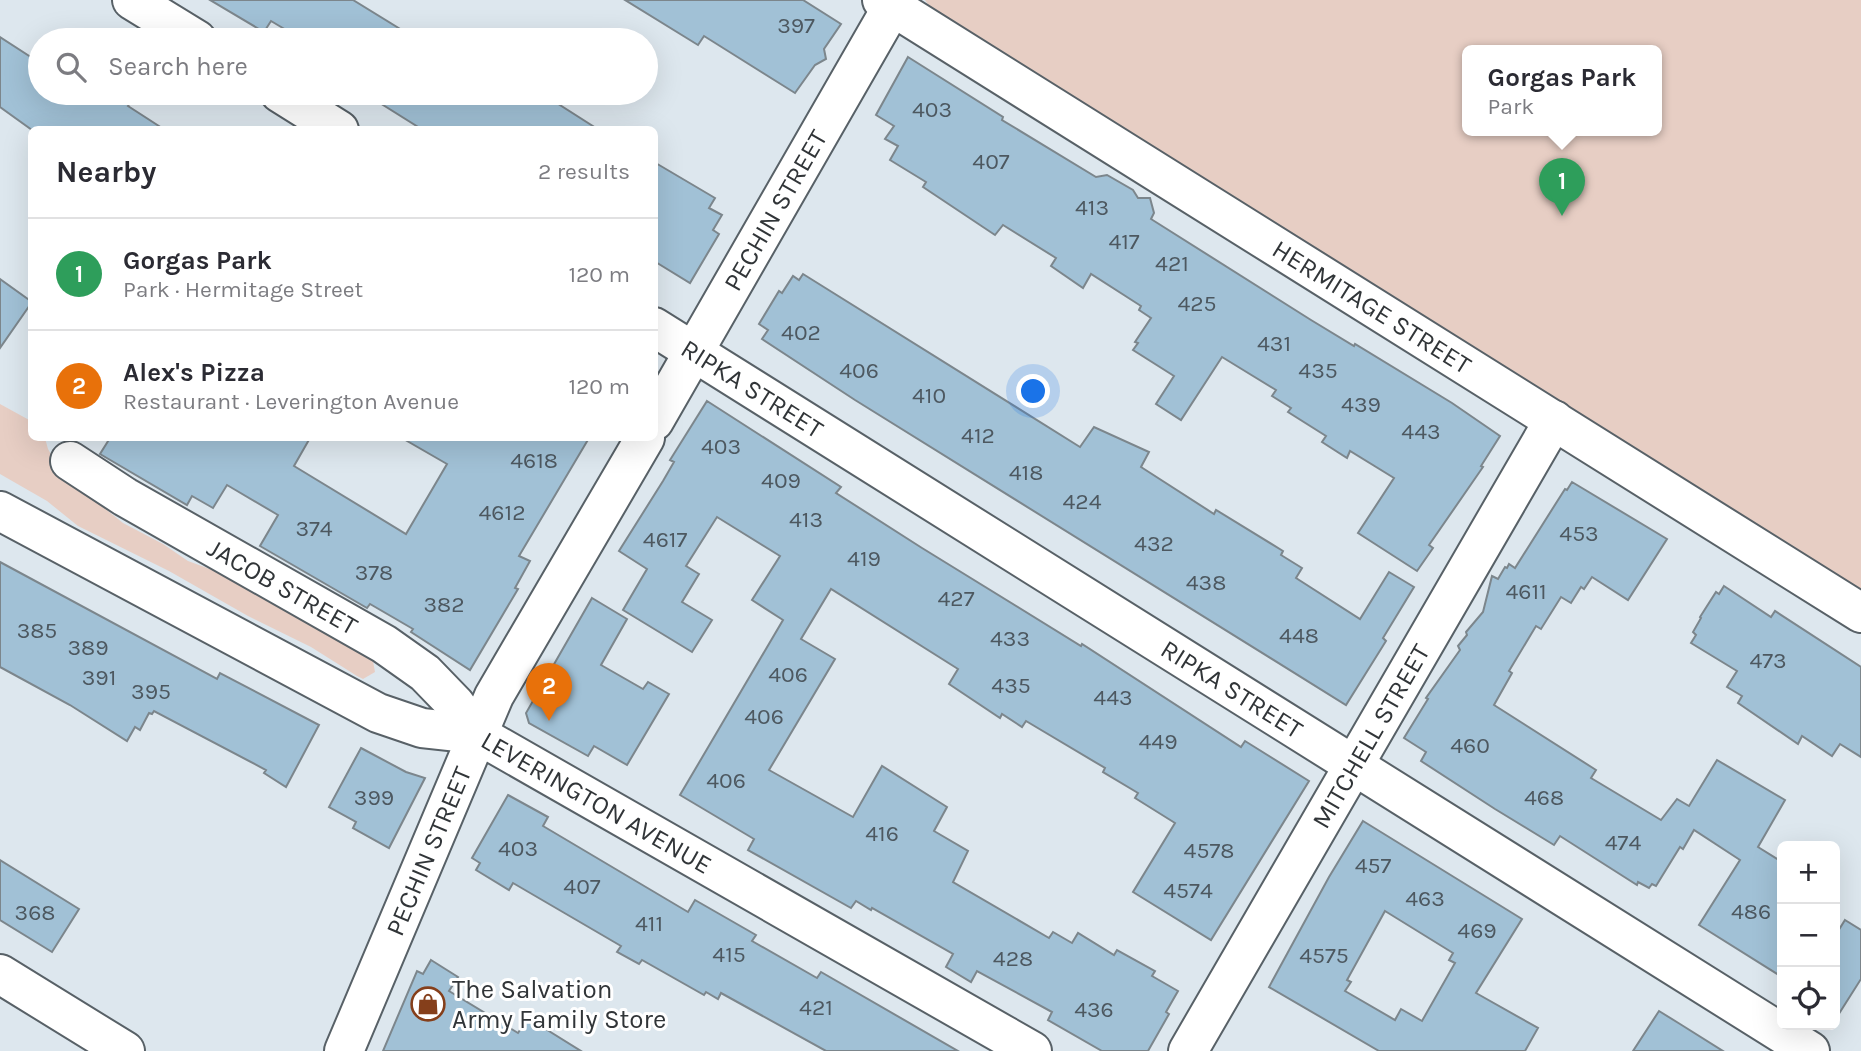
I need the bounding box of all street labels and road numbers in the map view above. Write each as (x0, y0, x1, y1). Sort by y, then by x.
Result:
street label: PECHIN STREET (717, 124, 834, 296)
street label: HERMITAGE STREET (1267, 233, 1477, 381)
street label: RIPKA STREET (676, 333, 829, 445)
street label: JACOB STREET (202, 532, 363, 641)
street label: RIPKA STREET (1155, 633, 1309, 745)
street label: MITCHELL STREET (1305, 639, 1436, 834)
street label: LEVERINGTON AVENUE (476, 724, 717, 880)
street label: PECHIN STREET (379, 762, 478, 940)

